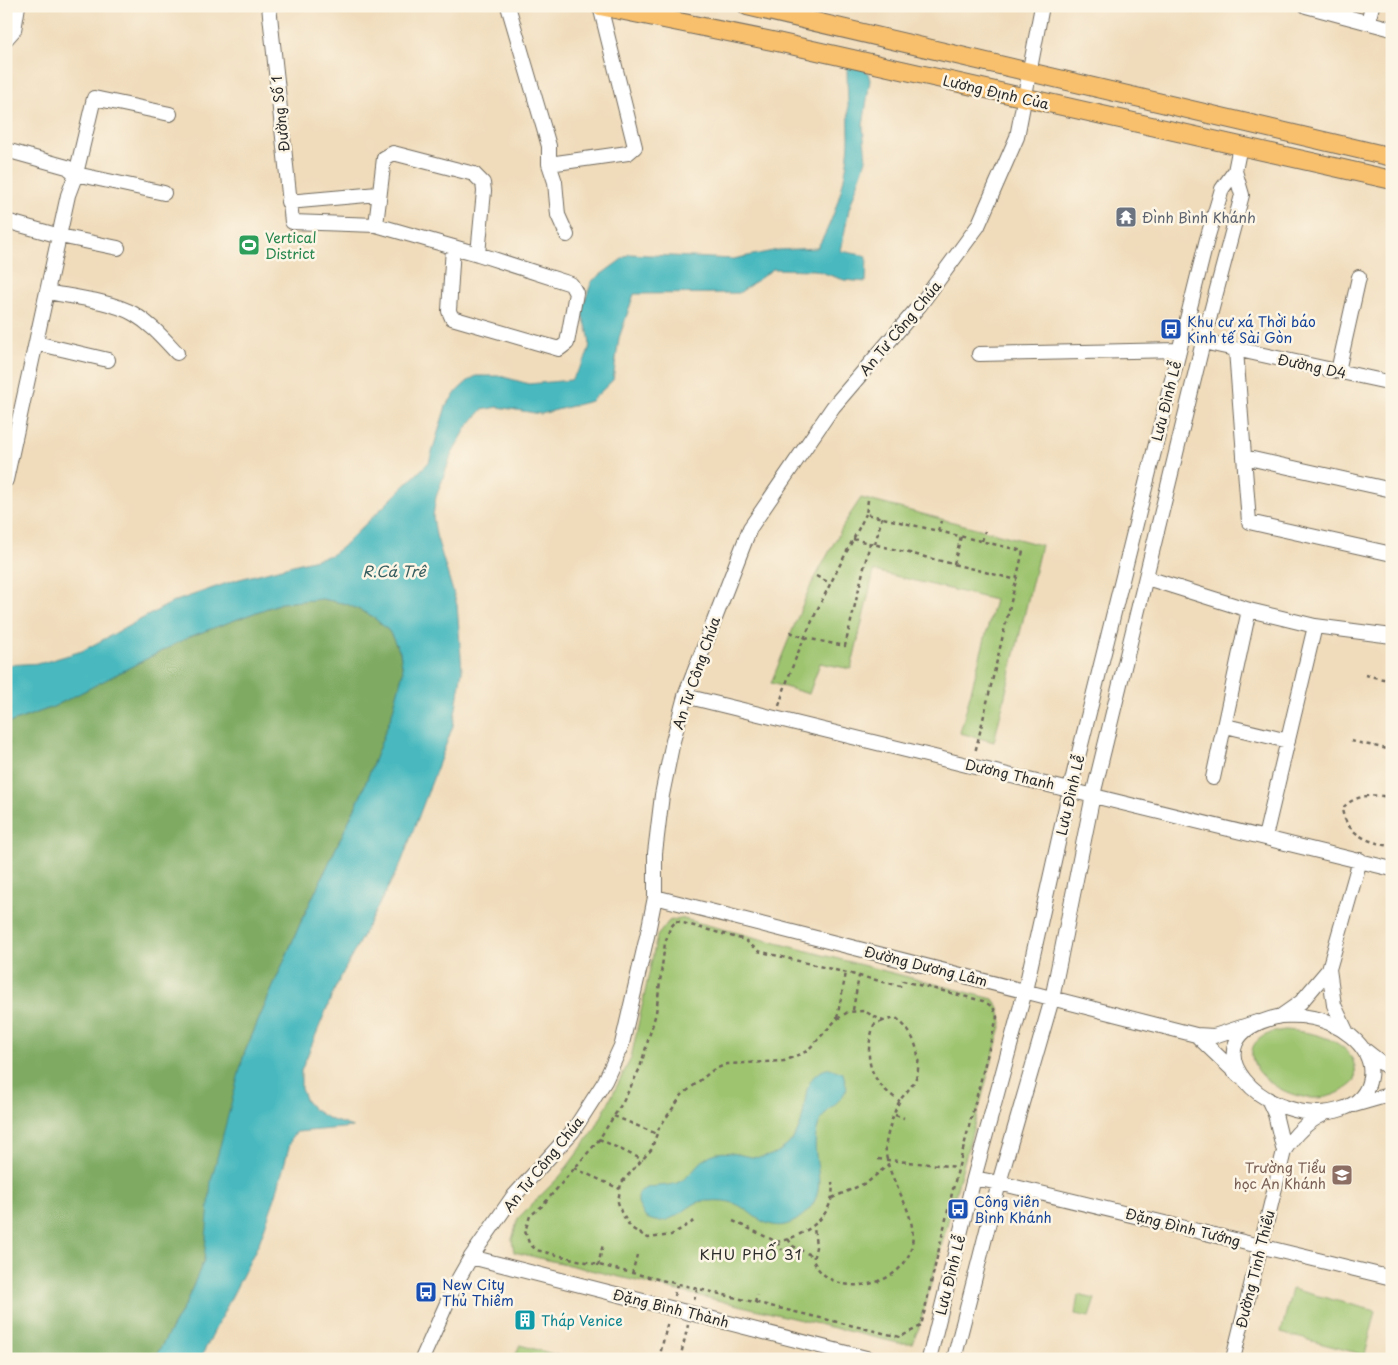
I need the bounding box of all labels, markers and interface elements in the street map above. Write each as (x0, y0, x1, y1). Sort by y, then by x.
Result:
street label: Lương Định Của (941, 70, 1051, 114)
street label: Đường Số 1 (266, 75, 294, 153)
temple icon: Đình Bình Khánh (1114, 205, 1138, 229)
place label: Đình Bình Khánh (1142, 207, 1256, 228)
place label: Vertical District (265, 227, 317, 264)
sports icon: Vertical District (237, 233, 261, 257)
street label: An Tư Công Chúa (854, 276, 946, 380)
place label: Khu cư xá Thời báo Kinh tế Sài Gòn (1187, 311, 1316, 348)
bus stop icon: Khu cư xá Thời báo Kinh tế Sài Gòn (1159, 317, 1183, 341)
street label: Đường D4 (1276, 348, 1348, 384)
street label: Lưu Đình Lễ (1146, 358, 1186, 443)
water label: R.Cá Trê (362, 559, 428, 582)
street label: An Tư Công Chúa (667, 614, 725, 732)
street label: Lưu Đình Lễ (1051, 752, 1090, 837)
street label: Dương Thanh (963, 754, 1057, 794)
street label: Đường Dương Lâm (862, 941, 990, 991)
street label: An Tư Công Chúa (498, 1111, 588, 1216)
place label: Trường Tiểu học An Khánh (1234, 1157, 1326, 1194)
school or university icon: Trường Tiểu học An Khánh (1330, 1163, 1354, 1187)
place label: Công viên Bình Khánh (974, 1191, 1052, 1228)
bus stop icon: Công viên Bình Khánh (946, 1197, 970, 1221)
street label: Đặng Đình Tướng (1123, 1203, 1243, 1251)
street label: Đường Tinh Thiều (1230, 1208, 1280, 1330)
street label: Lưu Đình Lễ (930, 1232, 970, 1317)
district label: KHU PHỐ 31 (700, 1241, 802, 1265)
place label: New City Thủ Thiêm (442, 1274, 514, 1311)
bus stop icon: New City Thủ Thiêm (414, 1280, 438, 1304)
street label: Đặng Bình Thành (611, 1283, 731, 1333)
building icon: Tháp Venice (513, 1308, 537, 1332)
place label: Tháp Venice (541, 1310, 623, 1331)

